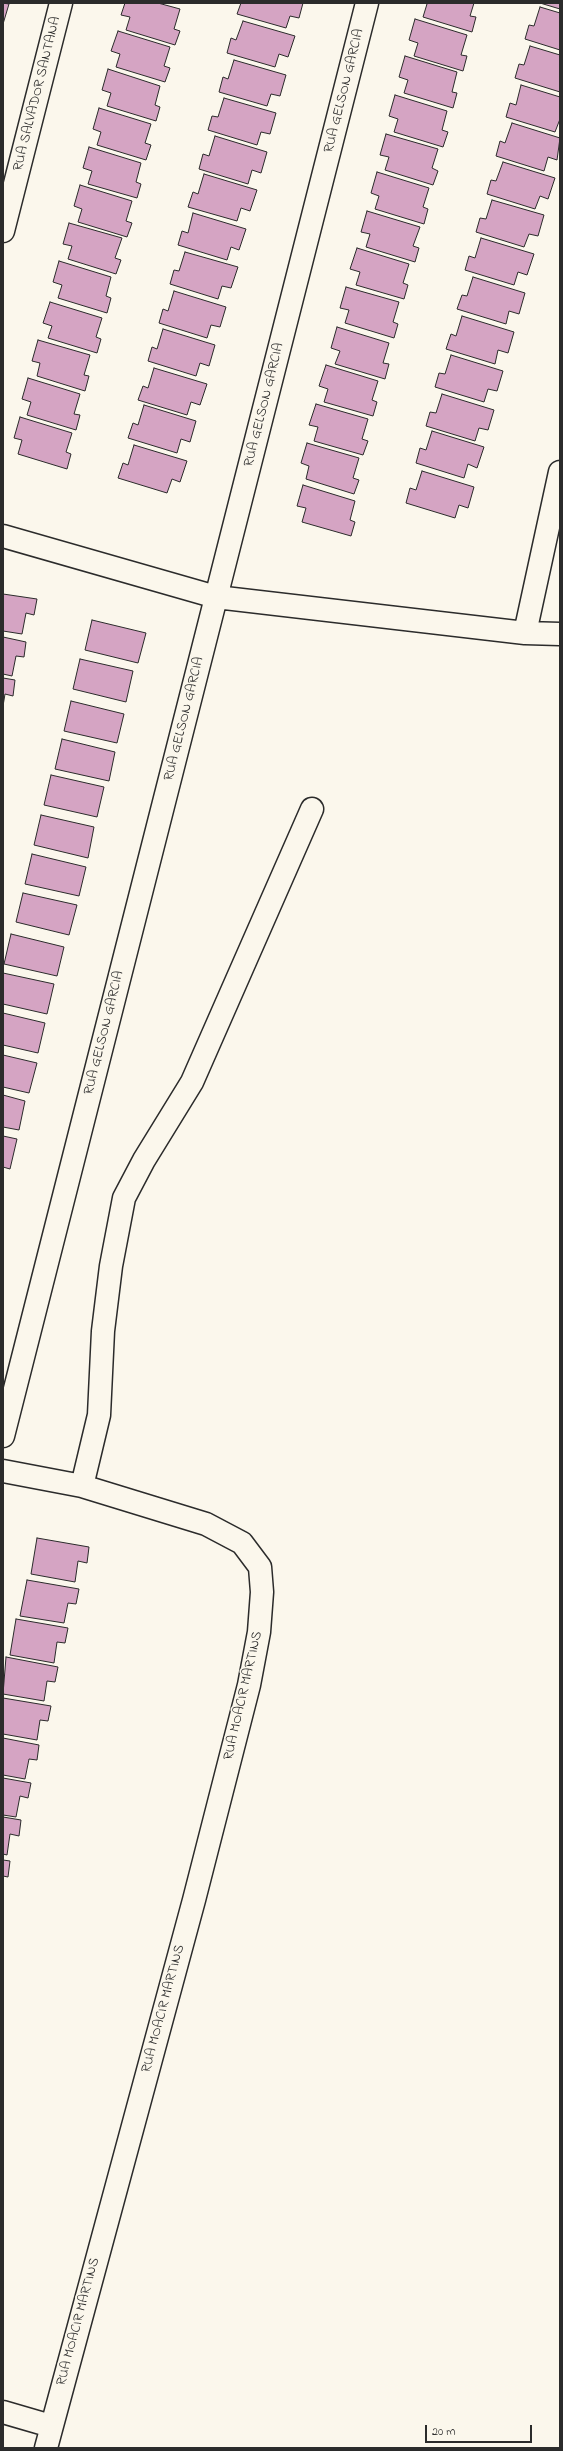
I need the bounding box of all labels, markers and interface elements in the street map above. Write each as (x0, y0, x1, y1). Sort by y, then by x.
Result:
street label: RUA SALVADOR SANTANA (11, 15, 65, 173)
street label: RUA GELSON GARCIA (321, 27, 369, 155)
street label: RUA GELSON GARCIA (241, 341, 289, 469)
street label: RUA GELSON GARCIA (161, 655, 209, 783)
street label: RUA GELSON GARCIA (81, 969, 129, 1097)
street label: RUA MOACIR MARTINS (221, 1630, 267, 1762)
street label: RUA MOACIR MARTINS (139, 1943, 189, 2075)
street label: RUA MOACIR MARTINS (54, 2256, 104, 2388)
scale bar (427, 2417, 534, 2443)
text: 20 m (432, 2423, 455, 2441)

